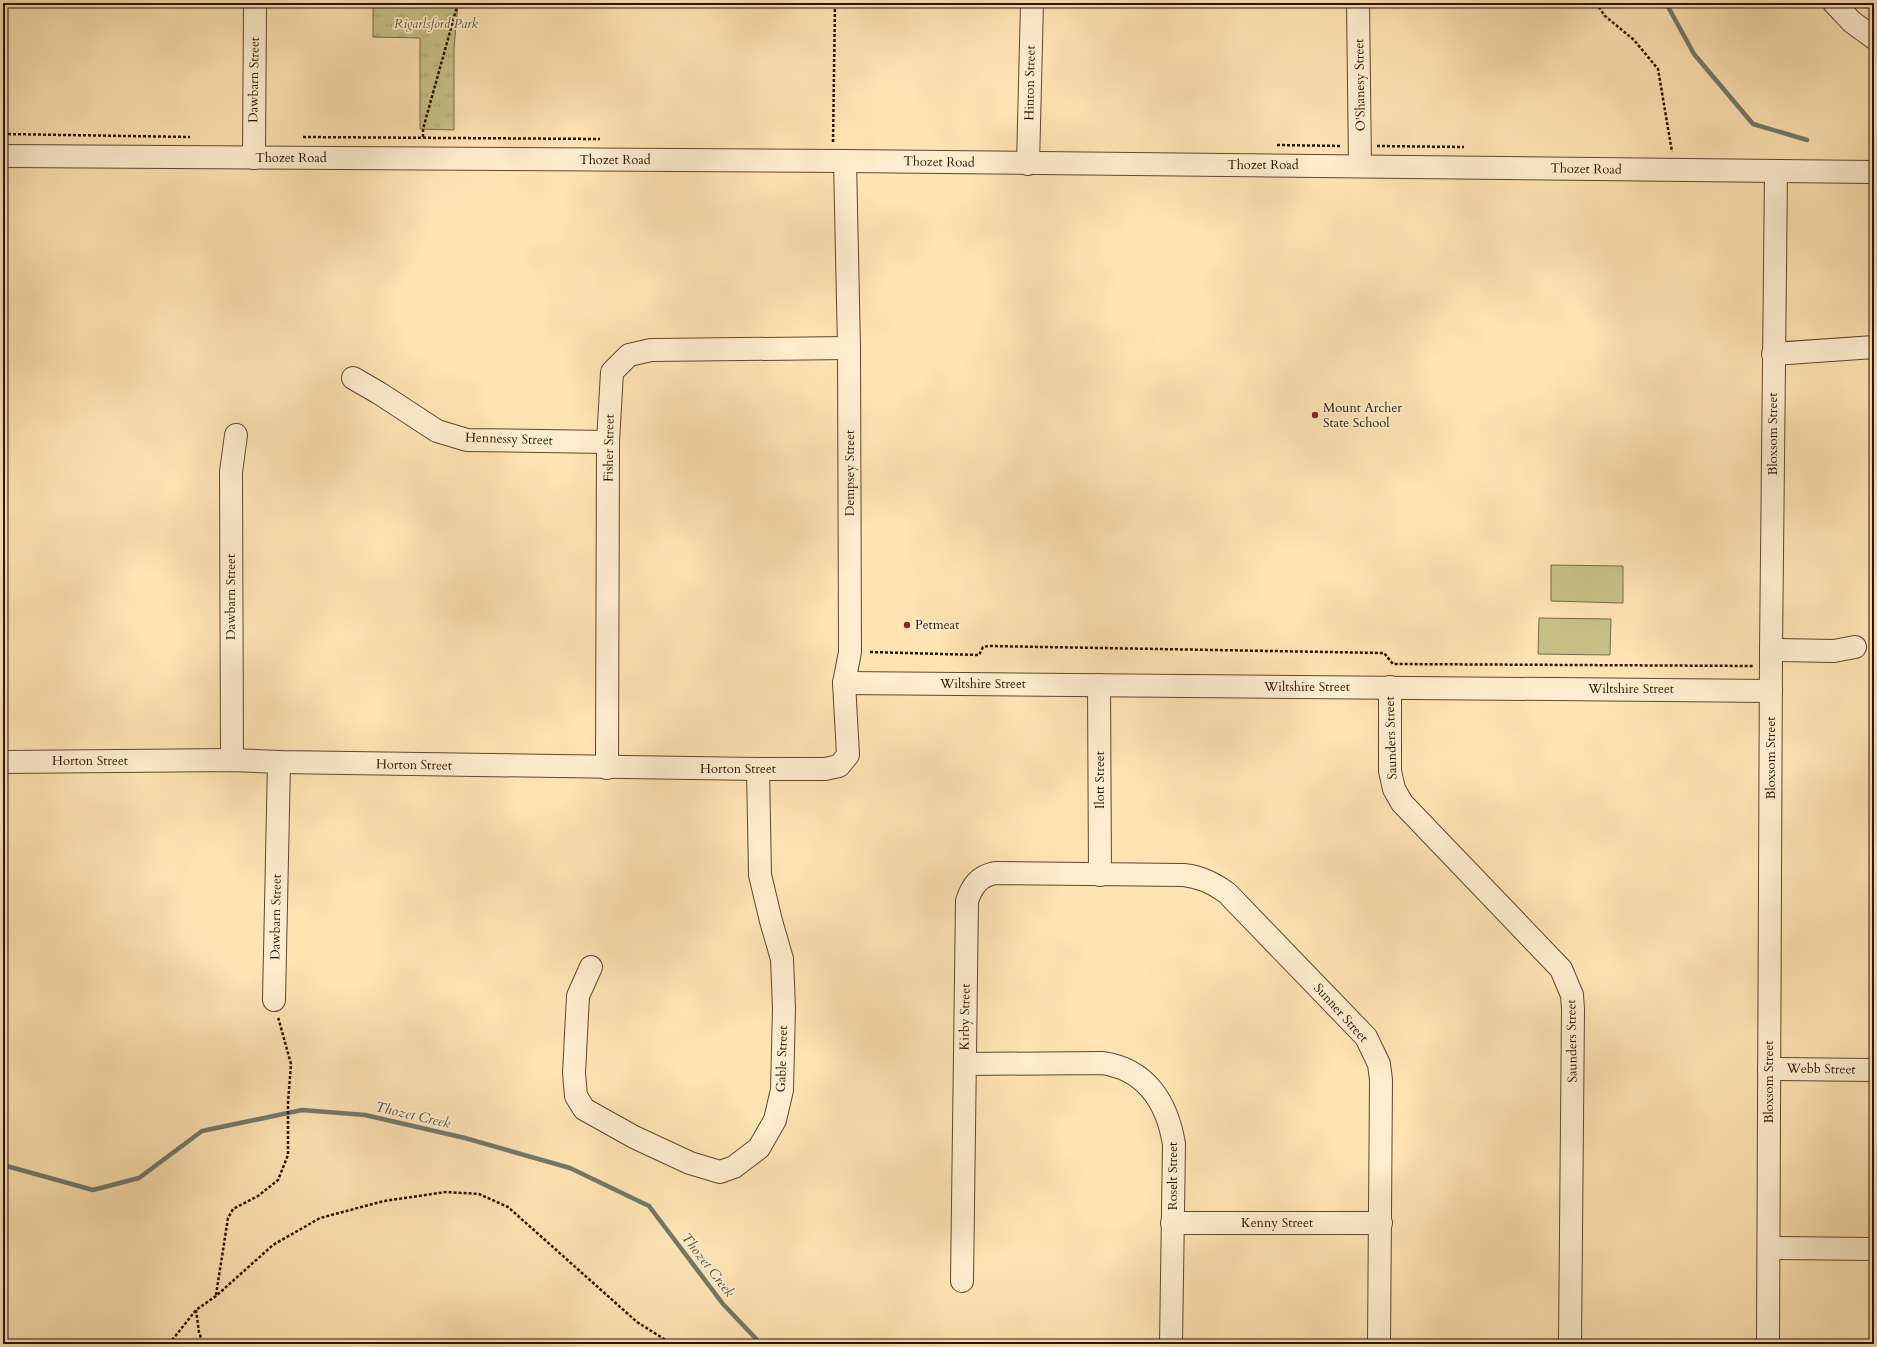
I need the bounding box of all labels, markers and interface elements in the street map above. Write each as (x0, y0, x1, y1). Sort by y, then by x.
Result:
park label: Rigarlsford Park (394, 15, 479, 33)
street label: Dawbarn Street (244, 37, 264, 123)
street label: O'Shanesy Street (1350, 38, 1370, 132)
street label: Hinton Street (1020, 45, 1040, 121)
street label: Thozet Road (255, 149, 327, 167)
street label: Thozet Road (579, 151, 651, 169)
street label: Thozet Road (903, 152, 975, 172)
street label: Thozet Road (1227, 156, 1299, 174)
street label: Thozet Road (1550, 159, 1622, 179)
street label: Bloxsom Street (1764, 393, 1782, 475)
place label: Mount Archer State School (1323, 399, 1402, 432)
marker: Mount Archer State School (1310, 410, 1320, 420)
street label: Fisher Street (599, 414, 619, 482)
street label: Hennessy Street (465, 428, 553, 450)
street label: Dempsey Street (841, 430, 859, 516)
street label: Dawbarn Street (222, 554, 240, 640)
place label: Petmeat (915, 616, 959, 634)
marker: Petmeat (902, 620, 912, 630)
street label: Wiltshire Street (939, 675, 1026, 693)
street label: Wiltshire Street (1263, 678, 1350, 696)
street label: Wiltshire Street (1587, 680, 1674, 698)
street label: Saunders Street (1381, 696, 1401, 780)
street label: Bloxsom Street (1762, 717, 1780, 799)
street label: Ilott Street (1091, 751, 1109, 809)
street label: Horton Street (52, 752, 128, 770)
street label: Horton Street (376, 755, 452, 775)
street label: Horton Street (700, 760, 776, 778)
street label: Dawbarn Street (266, 874, 286, 960)
street label: Sunner Street (1310, 980, 1372, 1046)
street label: Kirby Street (955, 984, 975, 1050)
street label: Saunders Street (1562, 999, 1582, 1083)
street label: Gable Street (772, 1025, 792, 1093)
street label: Bloxsom Street (1760, 1041, 1778, 1123)
street label: Webb Street (1785, 1059, 1856, 1079)
water label: Thozet Creek (374, 1097, 452, 1133)
street label: Roselt Street (1164, 1142, 1182, 1210)
street label: Kenny Street (1241, 1214, 1313, 1232)
water label: Thozet Creek (677, 1229, 739, 1301)

